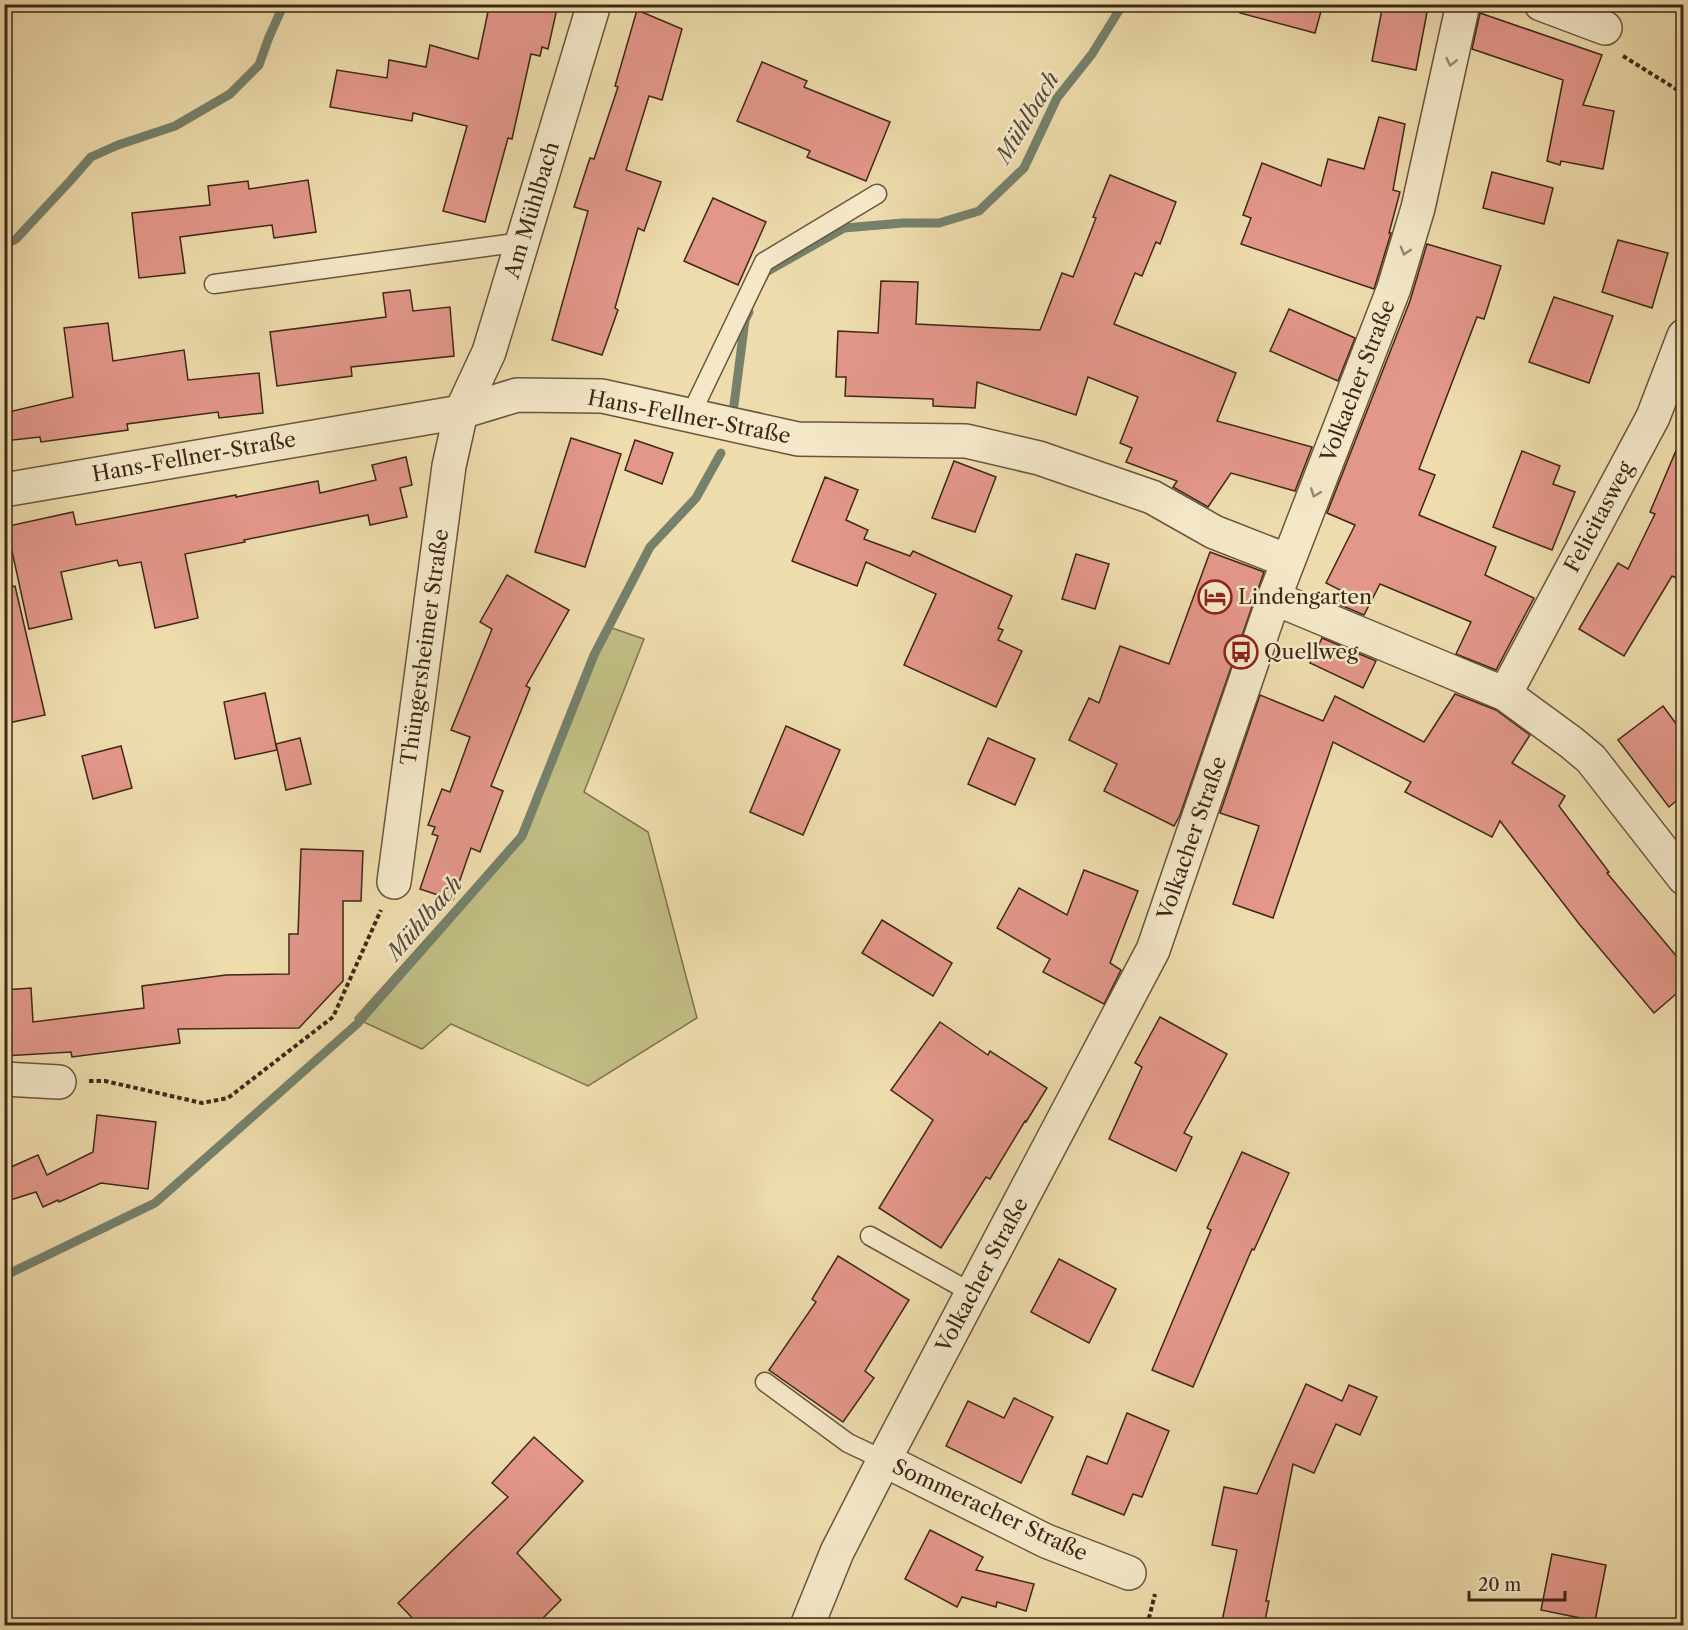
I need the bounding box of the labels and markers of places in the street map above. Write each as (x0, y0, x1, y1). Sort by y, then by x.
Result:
hotel icon: Lindengarten (1197, 579, 1233, 615)
place label: Lindengarten (1238, 584, 1372, 609)
bus stop icon: Quellweg (1223, 634, 1259, 670)
place label: Quellweg (1264, 639, 1359, 664)

